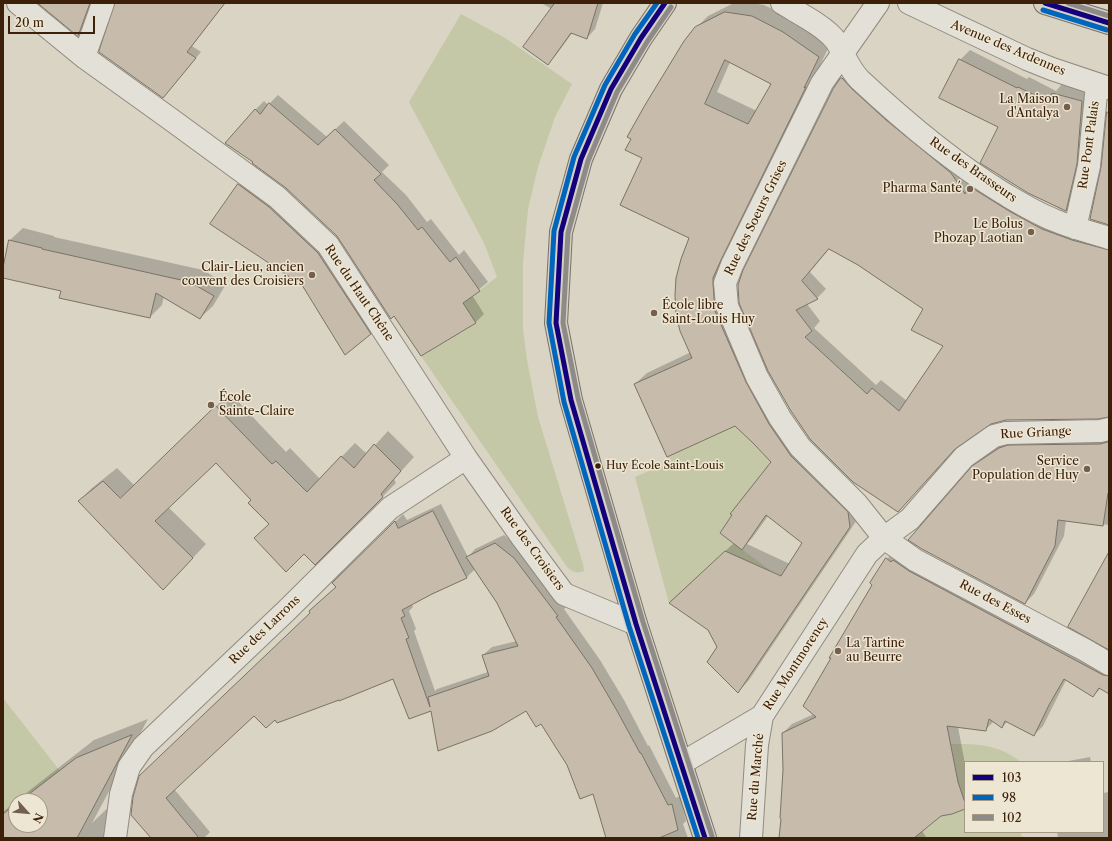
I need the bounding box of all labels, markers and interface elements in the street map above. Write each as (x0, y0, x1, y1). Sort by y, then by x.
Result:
scale bar (10, 8, 97, 34)
text: 20 m (15, 15, 44, 30)
street label: Avenue des Ardennes (949, 17, 1067, 79)
place label: La Maison d'Antalya (1000, 93, 1059, 121)
street label: Rue Pont Palais (1076, 100, 1102, 190)
marker: La Maison d'Antalya (1062, 102, 1072, 112)
street label: Rue des Brasseurs (927, 135, 1019, 205)
street label: Rue des Soeurs Grises (722, 158, 790, 278)
place label: Pharma Santé (883, 182, 962, 196)
marker: Pharma Santé (965, 184, 975, 194)
place label: Le Bolus Phozap Laotian (934, 218, 1023, 246)
marker: Le Bolus Phozap Laotian (1026, 227, 1036, 237)
street label: Rue du Haut Chêne (321, 242, 397, 344)
place label: Clair-Lieu, ancien couvent des Croisiers (182, 261, 304, 289)
marker: Clair-Lieu, ancien couvent des Croisiers (307, 270, 317, 280)
place label: École libre Saint-Louis Huy (662, 299, 755, 327)
marker: École libre Saint-Louis Huy (649, 308, 659, 318)
place label: École Sainte-Claire (219, 391, 294, 419)
marker: École Sainte-Claire (206, 400, 216, 410)
street label: Rue Griange (1000, 424, 1072, 442)
place label: Service Population de Huy (972, 455, 1079, 483)
place label: Huy École Saint-Louis (606, 459, 724, 473)
marker: Huy École Saint-Louis (593, 461, 603, 471)
marker: Service Population de Huy (1082, 464, 1092, 474)
street label: Rue des Croisiers (497, 504, 567, 594)
street label: Rue des Esses (957, 577, 1033, 627)
street label: Rue des Larrons (227, 593, 303, 667)
street label: Rue Montmorency (761, 615, 831, 713)
place label: La Tartine au Beurre (846, 637, 905, 665)
marker: La Tartine au Beurre (833, 646, 843, 656)
street label: Rue du Marché (745, 733, 767, 821)
legend (964, 761, 1104, 833)
text: 103 (1002, 770, 1021, 785)
text: 98 (1002, 790, 1016, 805)
north arrow (8, 793, 48, 833)
text: 102 (1002, 810, 1022, 825)
text: N (29, 811, 46, 825)

